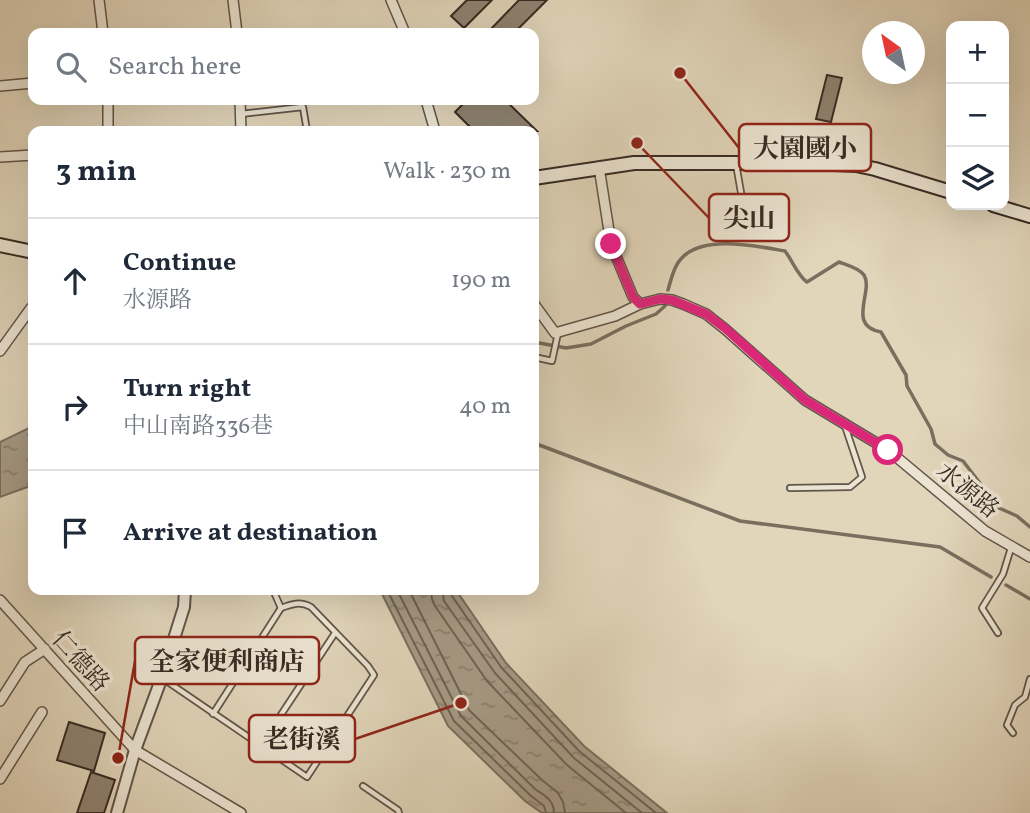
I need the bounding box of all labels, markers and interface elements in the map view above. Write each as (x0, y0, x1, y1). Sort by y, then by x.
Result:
north arrow (862, 21, 925, 84)
map controls (946, 21, 1009, 210)
button: + (946, 21, 1009, 84)
search box (28, 28, 539, 105)
icon: search (52, 48, 90, 86)
text: Search here (108, 49, 241, 85)
button: − (946, 84, 1009, 147)
callout: 大園國小 (739, 124, 871, 171)
text: 大園國小 (753, 132, 857, 168)
button: layers (946, 147, 1009, 210)
text: 3 min (56, 151, 137, 193)
text: Walk · 230 m (383, 156, 511, 188)
callout: 尖山 (709, 194, 789, 241)
text: 尖山 (723, 202, 775, 238)
route end (595, 228, 626, 259)
text: Continue (123, 245, 236, 281)
icon: ahead (56, 262, 94, 300)
text: 190 m (451, 265, 511, 297)
text: 水源路 (123, 285, 192, 317)
text: Turn right (123, 371, 251, 407)
icon: right (56, 388, 94, 426)
text: 40 m (459, 391, 511, 423)
text: 中山南路336巷 (123, 411, 273, 443)
route start (872, 434, 903, 465)
street label: 水源路 (928, 456, 1005, 527)
icon: arrive (56, 514, 94, 552)
text: Arrive at destination (123, 515, 378, 551)
street label: 仁德路 (43, 624, 116, 700)
callout: 全家便利商店 (135, 637, 319, 684)
text: 全家便利商店 (149, 645, 305, 681)
callout: 老街溪 (249, 715, 355, 762)
text: 老街溪 (263, 723, 341, 759)

